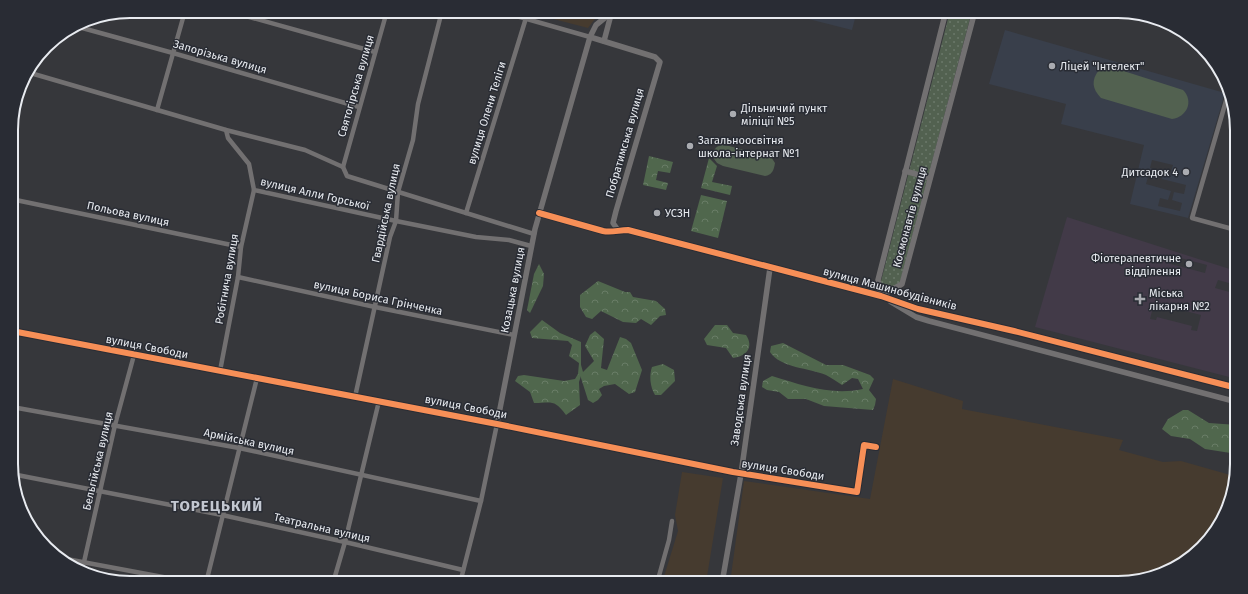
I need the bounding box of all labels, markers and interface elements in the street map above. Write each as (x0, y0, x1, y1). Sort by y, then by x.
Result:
street label: Святогірська вулиця (335, 33, 377, 139)
street label: Запорізька вулиця (172, 37, 268, 77)
street label: вулиця Олени Теліги (465, 60, 509, 166)
place label: Ліцей "Інтелект" (1060, 60, 1144, 73)
marker: Ліцей "Інтелект" (1047, 61, 1057, 71)
street label: Побратимська вулиця (603, 87, 647, 199)
place label: Дільничий пункт міліції №5 (740, 102, 827, 128)
marker: Дільничий пункт міліції №5 (728, 109, 738, 119)
place label: Загальноосвітня школа-інтернат №1 (698, 134, 799, 160)
marker: Загальноосвітня школа-інтернат №1 (685, 141, 695, 151)
street label: Гвардійська вулиця (369, 162, 403, 264)
street label: Космонавтів вулиця (890, 165, 930, 269)
place label: Дитсадок 4 (1121, 166, 1178, 179)
marker: Дитсадок 4 (1181, 167, 1191, 177)
street label: вулиця Алли Горської (259, 175, 372, 213)
street label: Польова вулиця (86, 199, 170, 229)
place label: УСЗН (665, 207, 690, 220)
marker: УСЗН (652, 208, 662, 218)
street label: Робітнича вулиця (213, 233, 241, 325)
street label: Козацька вулиця (498, 246, 528, 334)
place label: Фіотерапевтичне відділення (1091, 252, 1181, 278)
marker: Фіотерапевтичне відділення (1184, 259, 1194, 269)
street label: вулиця Машинобудівників (822, 265, 958, 313)
street label: вулиця Бориса Грінченка (312, 278, 444, 318)
place label: Міська лікарня №2 (1149, 287, 1210, 313)
marker: Міська лікарня №2 (1134, 293, 1146, 305)
street label: вулиця Свободи (105, 333, 189, 361)
street label: Заводська вулиця (728, 353, 754, 447)
street label: вулиця Свободи (424, 393, 508, 421)
street label: Бельгійська вулиця (80, 410, 116, 512)
street label: Армійська вулиця (203, 426, 295, 458)
street label: вулиця Свободи (741, 457, 825, 483)
district label: ТОРЕЦЬКИЙ (171, 497, 263, 515)
street label: Театральна вулиця (273, 511, 371, 545)

